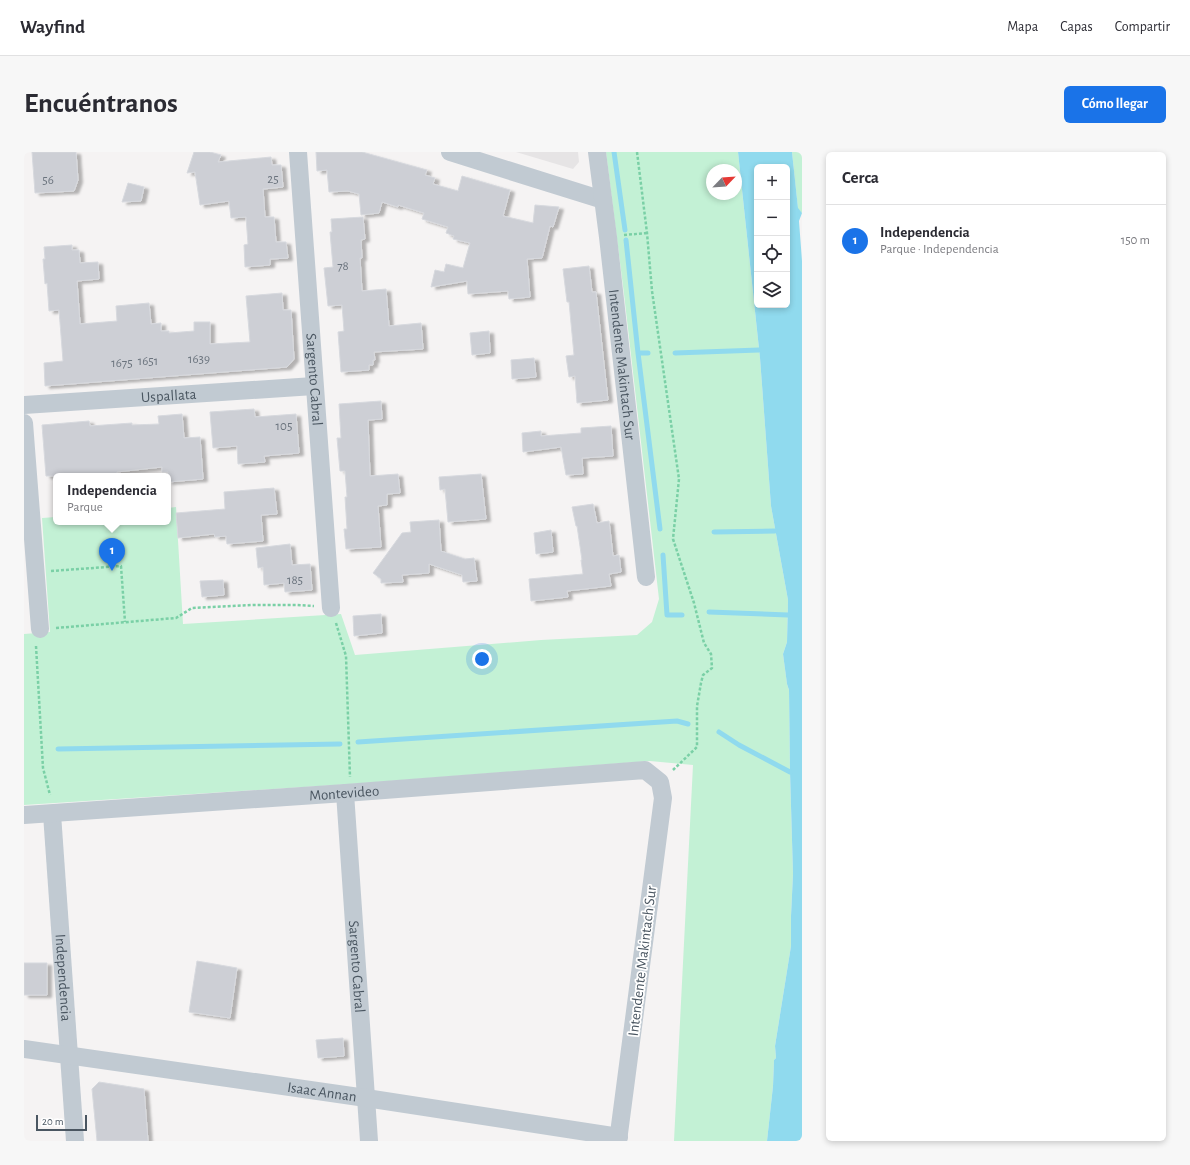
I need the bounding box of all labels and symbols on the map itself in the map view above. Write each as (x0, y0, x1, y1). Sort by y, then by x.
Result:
north arrow (706, 164, 742, 200)
house number: 25 (267, 173, 279, 186)
house number: 56 (42, 174, 54, 187)
house number: 78 (337, 260, 349, 273)
street label: Intendente Makintach Sur (606, 288, 638, 441)
street label: Sargento Cabral (303, 333, 325, 426)
house number: 1639 (188, 353, 210, 366)
house number: 1651 (138, 355, 158, 368)
house number: 1675 (111, 357, 133, 370)
street label: Uspallata (140, 387, 197, 405)
house number: 105 (276, 420, 292, 433)
pin: 1 (99, 538, 125, 571)
house number: 185 (287, 574, 303, 587)
your location (472, 649, 492, 669)
street label: Montevideo (309, 783, 380, 803)
street label: Intendente Makintach Sur (626, 885, 659, 1037)
street label: Sargento Cabral (346, 920, 367, 1013)
street label: Independencia (52, 933, 74, 1022)
street label: Isaac Annan (286, 1080, 358, 1105)
scale bar (36, 1113, 87, 1132)

